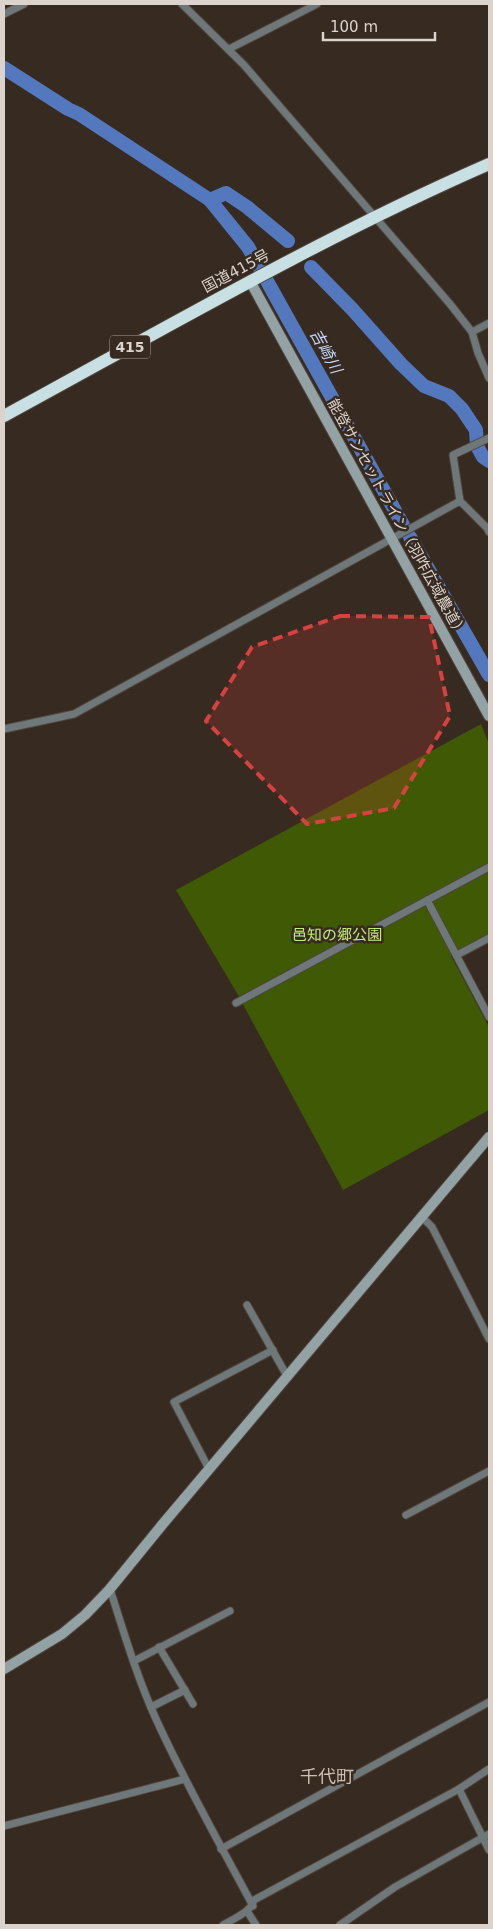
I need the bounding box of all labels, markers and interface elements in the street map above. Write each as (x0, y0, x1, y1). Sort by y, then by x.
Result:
scale bar (323, 10, 436, 42)
text: 100 m (330, 18, 378, 36)
street label: 国道415号 (199, 246, 273, 296)
water label: 吉崎川 (306, 325, 347, 378)
road number: 415 (110, 336, 150, 358)
street label: 能登サンセットライン（羽咋広域農道） (324, 396, 470, 640)
park label: 邑知の郷公園 (292, 926, 382, 944)
district label: 千代町 (300, 1766, 354, 1787)

